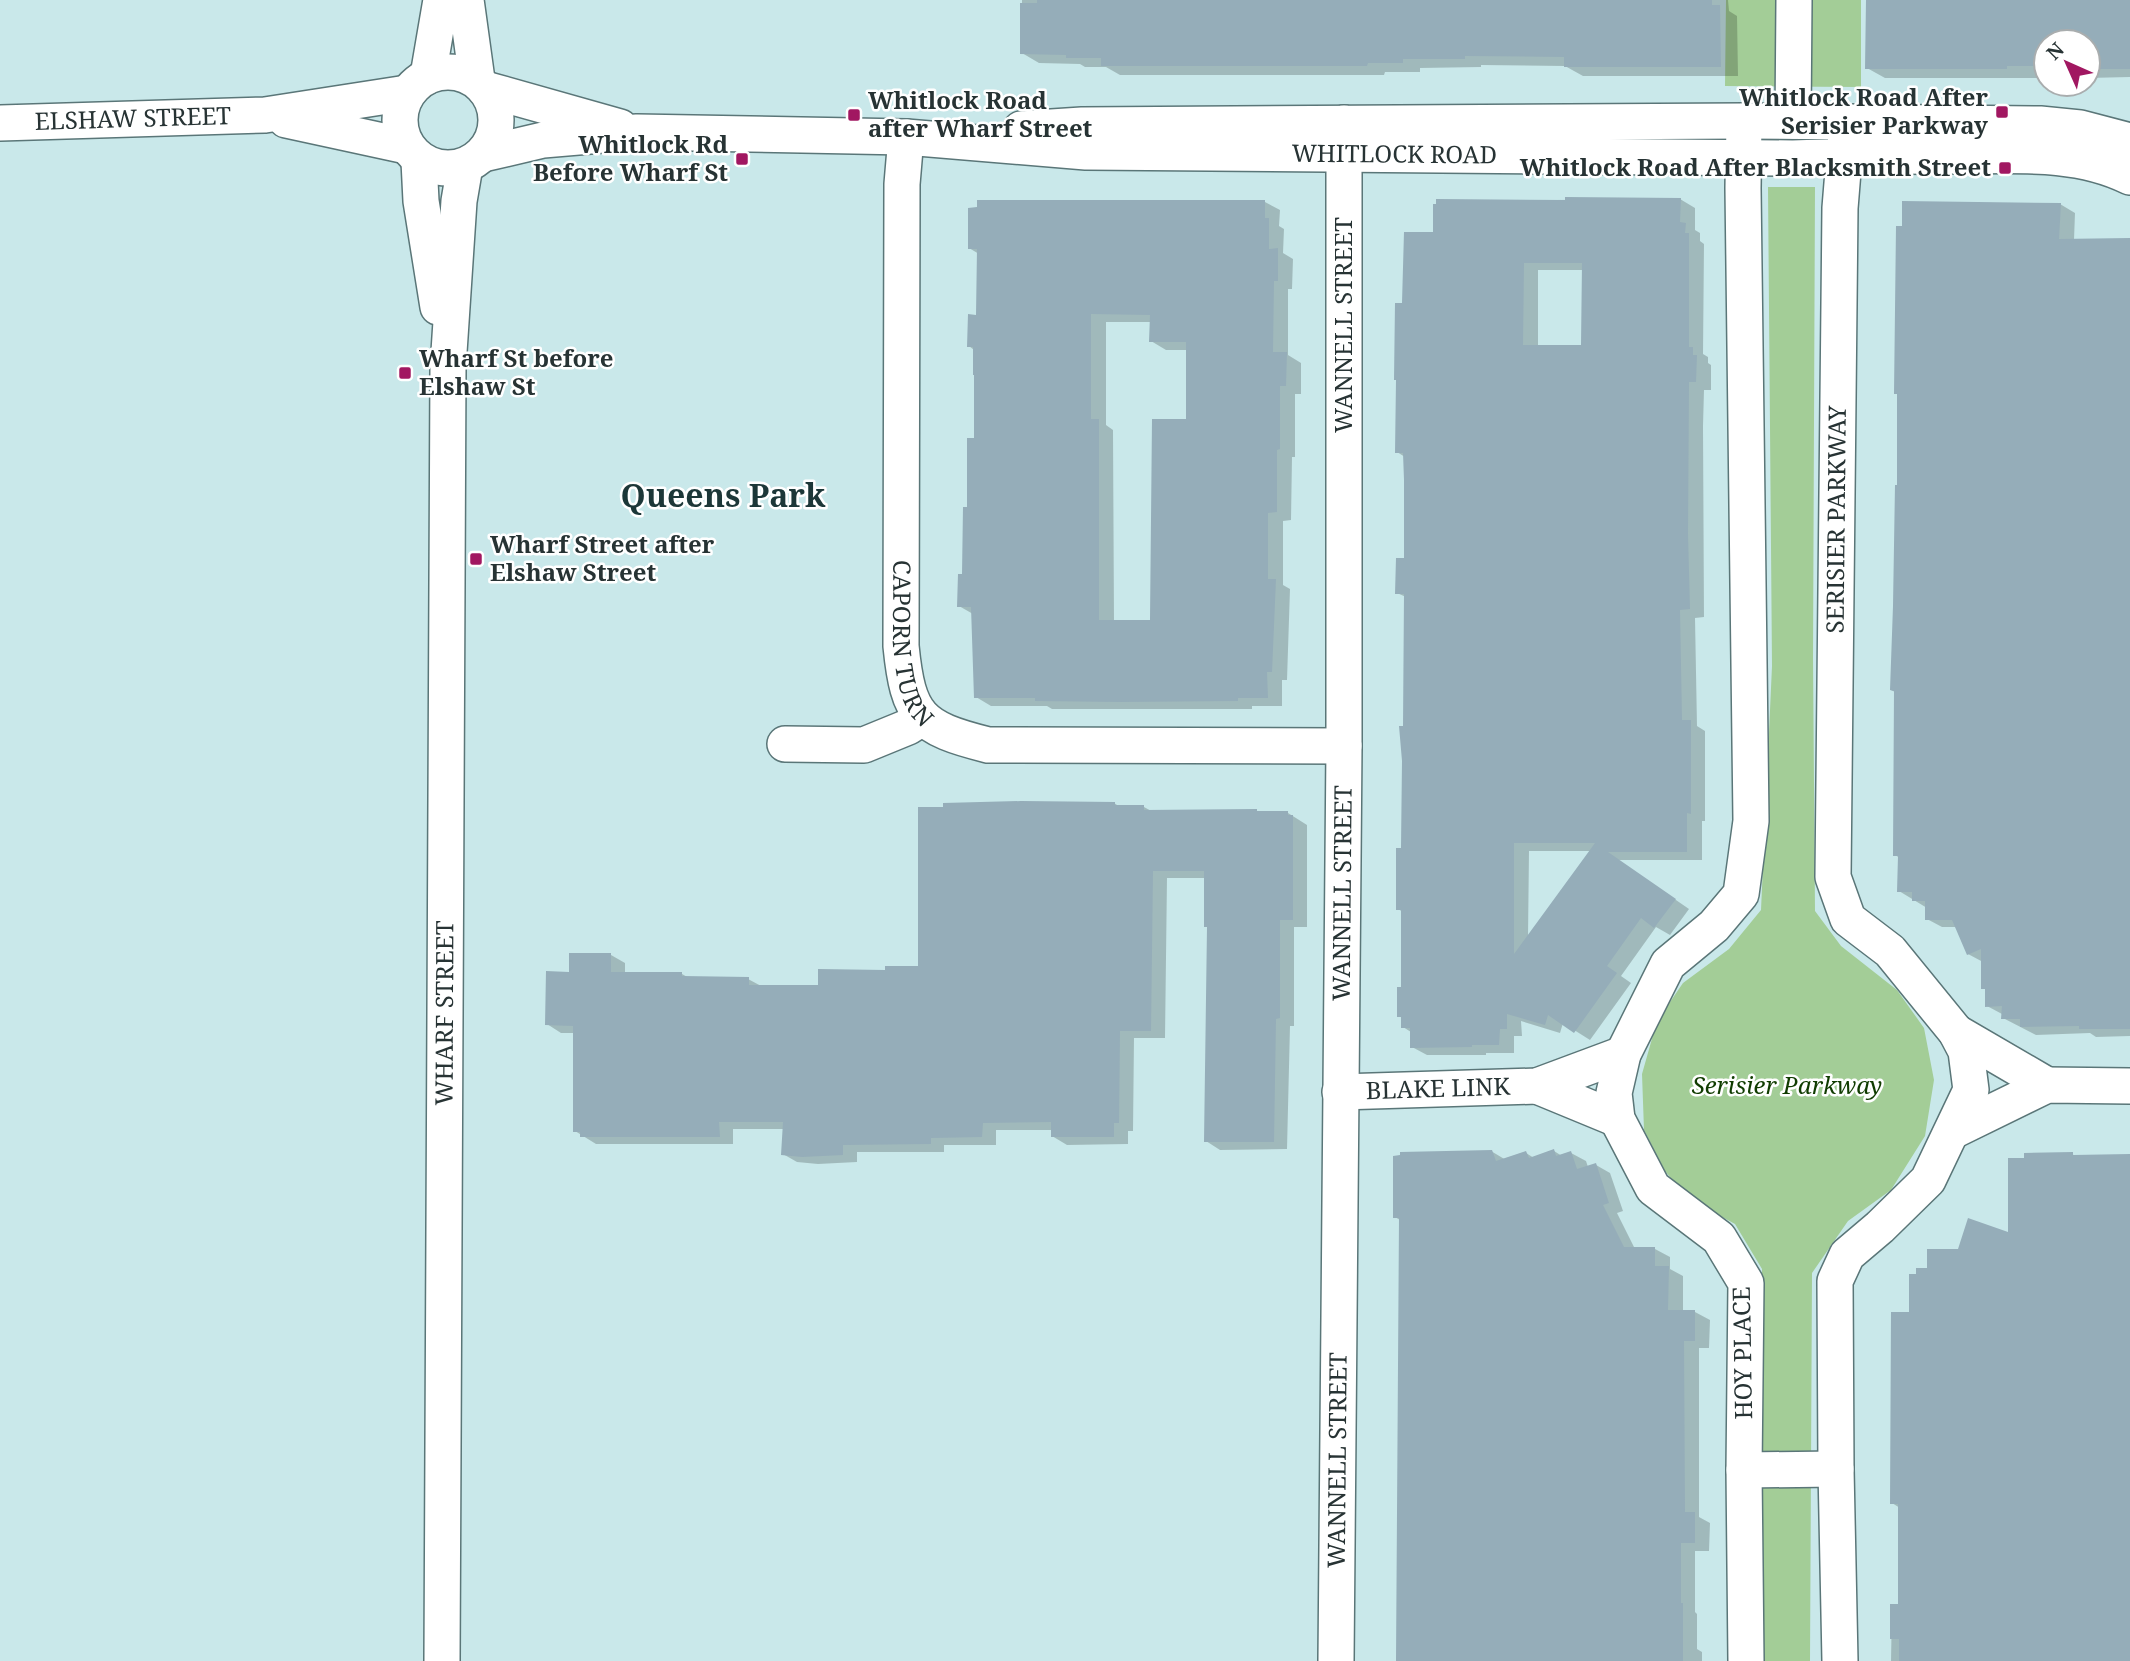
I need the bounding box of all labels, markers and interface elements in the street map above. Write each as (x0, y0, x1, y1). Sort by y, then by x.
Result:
north arrow (2032, 28, 2102, 98)
text: N (2040, 36, 2069, 65)
place label: Whitlock Road After Serisier Parkway (1739, 80, 1988, 141)
place label: Whitlock Road after Wharf Street (868, 83, 1093, 144)
street label: ELSHAW STREET (34, 98, 232, 137)
marker: Whitlock Road After Serisier Parkway (1994, 104, 2010, 120)
marker: Whitlock Road after Wharf Street (846, 107, 862, 123)
place label: Whitlock Rd Before Wharf St (533, 127, 728, 188)
street label: WHITLOCK ROAD (1292, 136, 1497, 170)
place label: Whitlock Road After Blacksmith Street (1520, 150, 1991, 183)
marker: Whitlock Rd Before Wharf St (734, 151, 750, 167)
marker: Whitlock Road After Blacksmith Street (1997, 160, 2013, 176)
street label: WANNELL STREET (1326, 217, 1359, 433)
place label: Wharf St before Elshaw St (419, 341, 614, 402)
marker: Wharf St before Elshaw St (397, 365, 413, 381)
street label: SERISIER PARKWAY (1818, 404, 1853, 634)
district label: Queens Park (621, 473, 826, 516)
place label: Wharf Street after Elshaw Street (490, 527, 715, 588)
marker: Wharf Street after Elshaw Street (468, 551, 484, 567)
street label: CAPORN TURN (885, 560, 942, 733)
street label: WANNELL STREET (1324, 785, 1359, 1001)
street label: WHARF STREET (427, 920, 460, 1106)
park label: Serisier Parkway (1692, 1068, 1882, 1101)
street label: BLAKE LINK (1365, 1069, 1512, 1106)
street label: HOY PLACE (1724, 1286, 1759, 1420)
street label: WANNELL STREET (1319, 1352, 1354, 1568)

